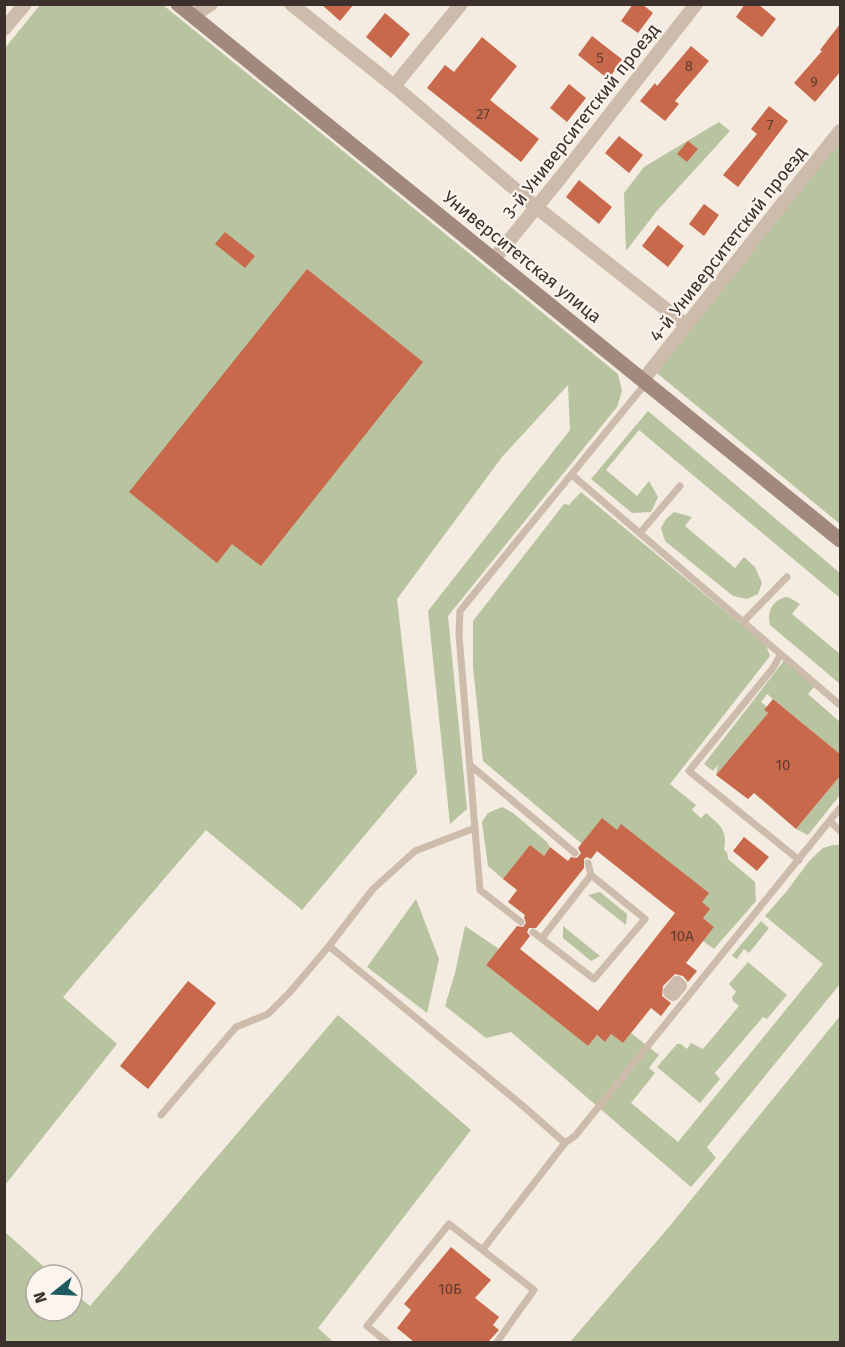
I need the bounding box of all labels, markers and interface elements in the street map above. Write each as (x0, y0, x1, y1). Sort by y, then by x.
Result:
street label: 3-й Университетский проезд (498, 19, 664, 223)
house number: 5 (596, 49, 604, 67)
house number: 8 (685, 57, 693, 75)
house number: 9 (810, 73, 818, 91)
house number: 27 (476, 105, 490, 123)
house number: 7 (767, 116, 774, 134)
street label: 4-й Университетский проезд (645, 142, 811, 346)
street label: Университетская улица (438, 186, 606, 328)
house number: 10 (776, 756, 790, 774)
house number: 10А (670, 927, 694, 945)
north arrow (24, 1263, 84, 1323)
house number: 10Б (438, 1280, 462, 1298)
text: N (30, 1290, 51, 1305)

